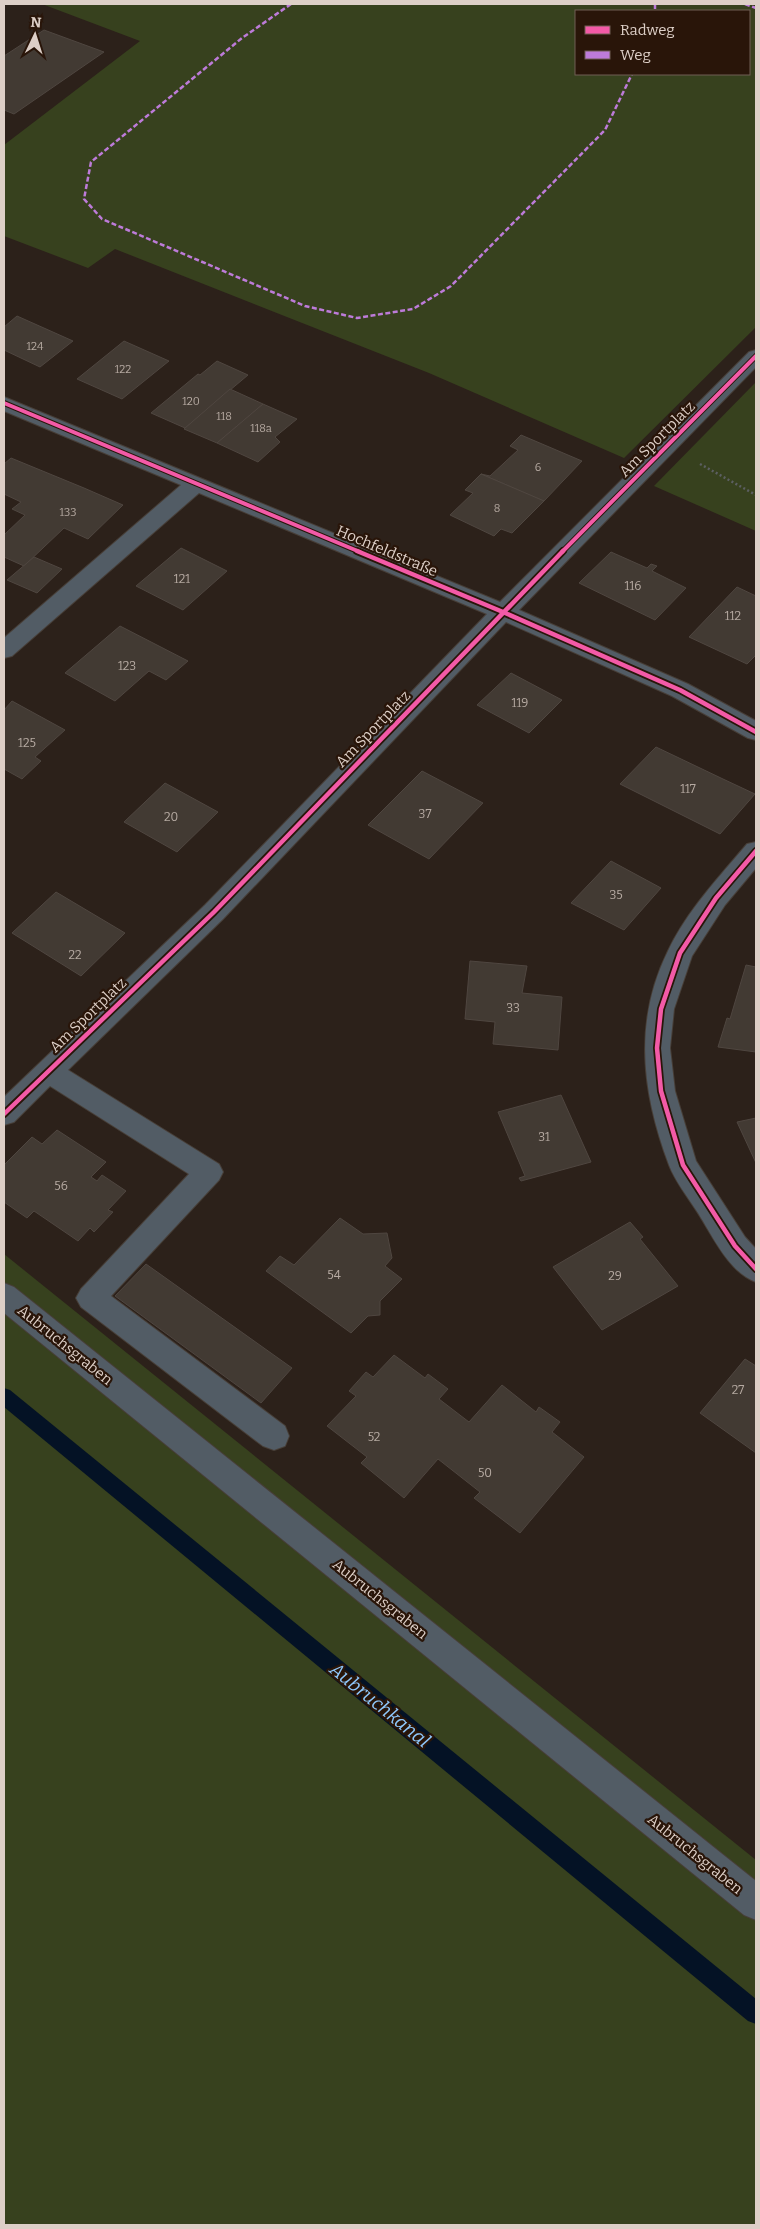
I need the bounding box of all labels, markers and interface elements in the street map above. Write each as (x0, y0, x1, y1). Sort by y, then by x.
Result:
north arrow (10, 10, 60, 60)
legend (575, 10, 750, 75)
text: N (30, 14, 42, 31)
text: Radweg (620, 21, 675, 39)
text: Weg (620, 46, 651, 64)
house number: 124 (27, 340, 44, 353)
house number: 122 (115, 363, 131, 376)
house number: 120 (182, 395, 200, 408)
street label: Am Sportplatz (615, 397, 699, 481)
house number: 118 (216, 410, 232, 423)
house number: 118a (250, 422, 272, 435)
house number: 6 (535, 461, 541, 474)
house number: 8 (494, 502, 500, 515)
house number: 133 (60, 506, 76, 519)
street label: Hochfeldstraße (334, 522, 440, 580)
house number: 121 (174, 572, 190, 586)
house number: 116 (625, 579, 641, 593)
house number: 112 (725, 609, 741, 623)
house number: 123 (118, 659, 136, 673)
street label: Am Sportplatz (332, 687, 414, 771)
house number: 119 (512, 696, 528, 710)
house number: 125 (18, 736, 36, 750)
house number: 117 (680, 782, 696, 796)
house number: 37 (419, 807, 431, 821)
house number: 20 (164, 810, 178, 824)
house number: 35 (609, 888, 623, 902)
house number: 22 (68, 948, 82, 962)
street label: Am Sportplatz (46, 974, 130, 1056)
house number: 33 (506, 1001, 520, 1015)
house number: 31 (538, 1130, 550, 1144)
house number: 56 (54, 1179, 68, 1193)
house number: 54 (327, 1268, 341, 1282)
house number: 29 (608, 1269, 622, 1283)
street label: Aubruchsgraben (14, 1301, 116, 1389)
house number: 27 (732, 1383, 744, 1397)
house number: 52 (368, 1430, 380, 1444)
house number: 50 (478, 1466, 492, 1480)
street label: Aubruchsgraben (329, 1555, 431, 1643)
water label: Aubruchkanal (325, 1657, 435, 1752)
street label: Aubruchsgraben (644, 1810, 746, 1898)

